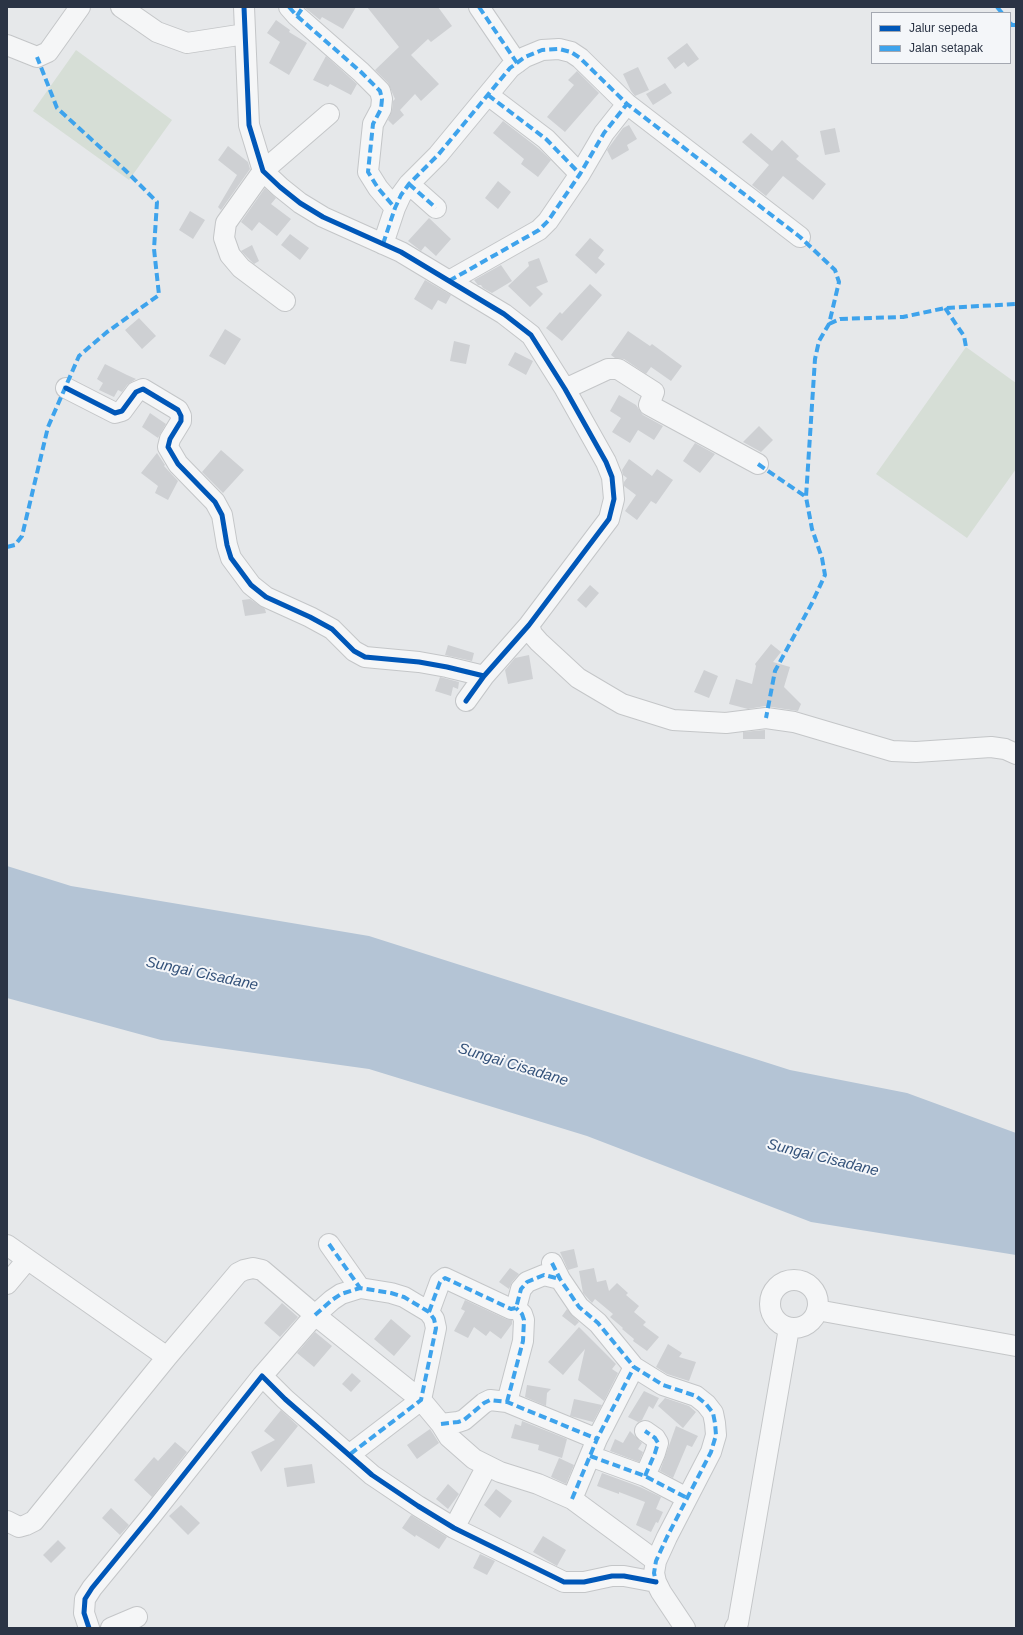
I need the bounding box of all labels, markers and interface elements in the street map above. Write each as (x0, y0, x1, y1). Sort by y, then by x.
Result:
legend (871, 12, 1011, 64)
text: Jalur sepeda (909, 21, 978, 35)
text: Jalan setapak (909, 41, 983, 55)
water label: Sungai Cisadane (144, 953, 260, 995)
water label: Sungai Cisadane (456, 1040, 570, 1090)
water label: Sungai Cisadane (765, 1135, 881, 1181)

